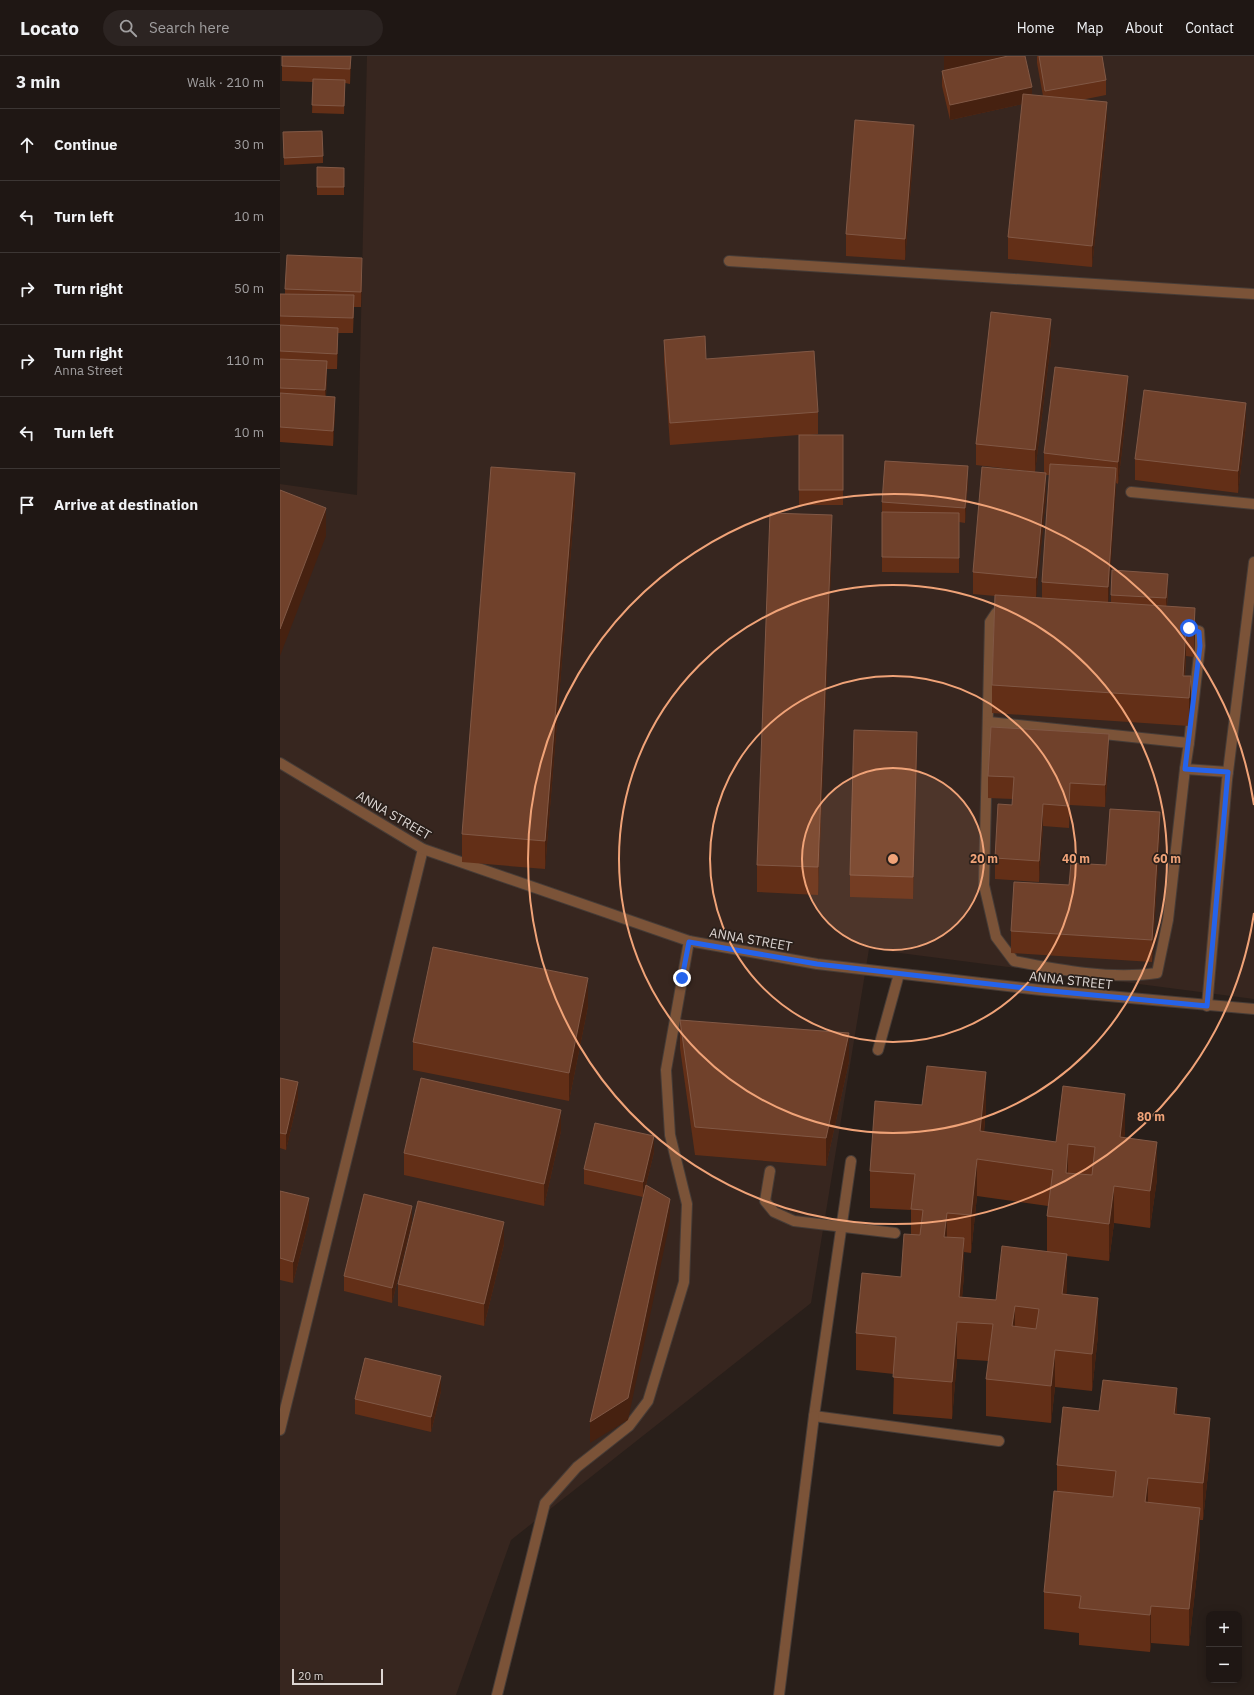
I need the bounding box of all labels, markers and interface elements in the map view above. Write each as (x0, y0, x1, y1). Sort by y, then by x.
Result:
search box (103, 10, 383, 46)
text: Locato (20, 16, 79, 40)
icon: search (117, 17, 139, 39)
text: Search here (149, 18, 229, 37)
text: Home (1017, 19, 1054, 37)
text: Map (1076, 19, 1103, 37)
text: About (1125, 19, 1163, 37)
text: Contact (1185, 19, 1234, 37)
text: 3 min (16, 71, 60, 93)
text: Walk · 210 m (187, 74, 264, 91)
icon: ahead (16, 134, 38, 156)
text: Continue (54, 135, 118, 154)
text: 30 m (234, 136, 264, 153)
icon: left (16, 206, 38, 228)
text: Turn left (54, 207, 114, 226)
text: 10 m (234, 208, 264, 225)
icon: right (16, 278, 38, 300)
text: Turn right (54, 279, 123, 298)
text: 50 m (234, 280, 264, 297)
text: Turn right (54, 343, 123, 362)
icon: right (16, 350, 38, 372)
text: 110 m (226, 352, 264, 369)
text: Anna Street (54, 362, 123, 379)
icon: left (16, 422, 38, 444)
text: Turn left (54, 423, 114, 442)
text: 10 m (234, 424, 264, 441)
icon: arrive (16, 494, 38, 516)
text: Arrive at destination (54, 495, 198, 514)
route start (1180, 619, 1198, 637)
street label: ANNA STREET (353, 787, 435, 844)
text: 20 m (970, 851, 998, 866)
text: 40 m (1062, 851, 1090, 866)
text: 60 m (1153, 851, 1181, 866)
centre of rings (886, 852, 900, 866)
street label: ANNA STREET (708, 924, 794, 955)
street label: ANNA STREET (1028, 968, 1114, 993)
route end (673, 969, 691, 987)
text: 80 m (1137, 1109, 1165, 1124)
map controls (1206, 1611, 1242, 1683)
button: + (1206, 1611, 1242, 1647)
button: − (1206, 1647, 1242, 1683)
scale bar (292, 1667, 383, 1686)
text: 20 m (298, 1669, 323, 1683)

